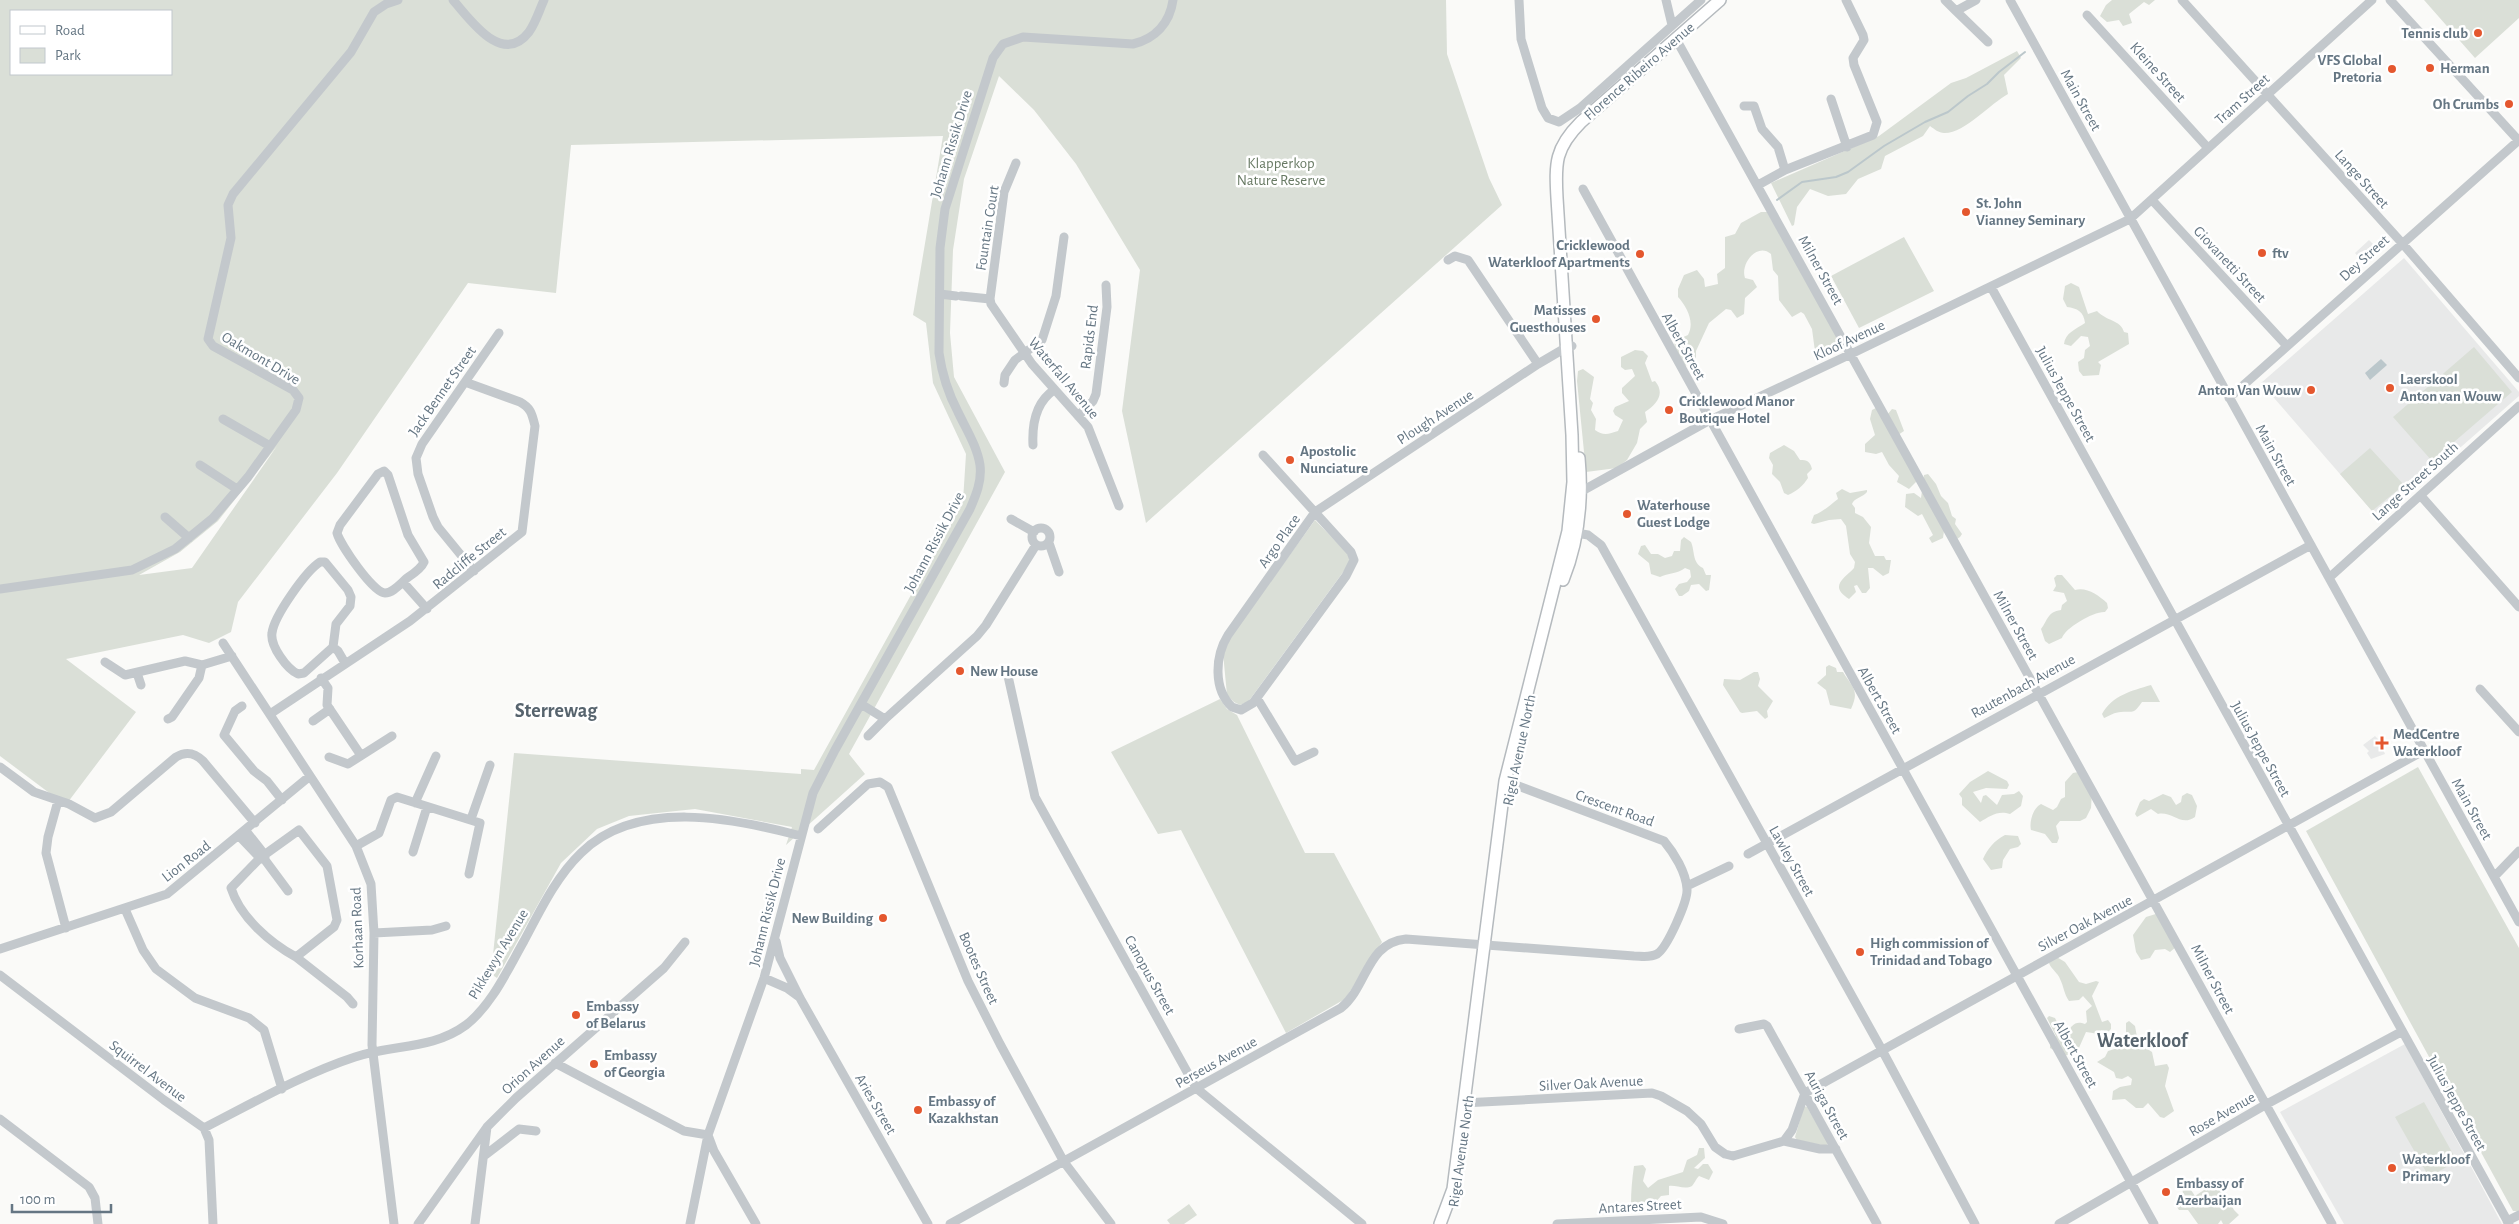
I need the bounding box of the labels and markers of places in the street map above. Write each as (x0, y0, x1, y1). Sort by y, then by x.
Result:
place label: Tennis club (2401, 26, 2468, 41)
marker: Tennis club (2472, 27, 2484, 39)
place label: VFS Global Pretoria (2317, 53, 2382, 85)
place label: Herman (2440, 61, 2490, 76)
marker: Herman (2424, 62, 2436, 74)
marker: VFS Global Pretoria (2386, 63, 2398, 75)
place label: Oh Crumbs (2433, 97, 2499, 112)
marker: Oh Crumbs (2503, 98, 2515, 110)
place label: St. John Vianney Seminary (1976, 196, 2085, 228)
marker: St. John Vianney Seminary (1960, 206, 1972, 218)
place label: Cricklewood Waterkloof Apartments (1488, 238, 1630, 270)
place label: ftv (2272, 246, 2289, 261)
marker: ftv (2256, 247, 2268, 259)
marker: Cricklewood Waterkloof Apartments (1634, 248, 1646, 260)
place label: Matisses Guesthouses (1510, 303, 1586, 335)
marker: Matisses Guesthouses (1590, 313, 1602, 325)
place label: Laerskool Anton van Wouw (2400, 372, 2502, 404)
marker: Laerskool Anton van Wouw (2384, 382, 2396, 394)
place label: Anton Van Wouw (2198, 383, 2302, 398)
marker: Anton Van Wouw (2305, 384, 2317, 396)
place label: Cricklewood Manor Boutique Hotel (1679, 394, 1795, 426)
marker: Cricklewood Manor Boutique Hotel (1663, 404, 1675, 416)
place label: Apostolic Nunciature (1300, 444, 1368, 476)
marker: Apostolic Nunciature (1284, 454, 1296, 466)
place label: Waterhouse Guest Lodge (1637, 498, 1710, 530)
marker: Waterhouse Guest Lodge (1621, 508, 1633, 520)
place label: New House (970, 664, 1038, 679)
marker: New House (954, 665, 966, 677)
place label: MedCentre Waterkloof (2393, 727, 2462, 759)
marker: MedCentre Waterkloof (2375, 736, 2389, 750)
place label: New Building (791, 911, 873, 926)
marker: New Building (877, 912, 889, 924)
place label: High commission of Trinidad and Tobago (1870, 936, 1992, 968)
marker: High commission of Trinidad and Tobago (1854, 946, 1866, 958)
place label: Embassy of Belarus (586, 999, 646, 1031)
marker: Embassy of Belarus (570, 1009, 582, 1021)
place label: Embassy of Georgia (604, 1048, 665, 1080)
marker: Embassy of Georgia (588, 1058, 600, 1070)
place label: Embassy of Kazakhstan (928, 1094, 999, 1126)
marker: Embassy of Kazakhstan (912, 1104, 924, 1116)
place label: Waterkloof Primary (2402, 1152, 2471, 1184)
marker: Waterkloof Primary (2386, 1162, 2398, 1174)
place label: Embassy of Azerbaijan (2176, 1176, 2244, 1208)
marker: Embassy of Azerbaijan (2160, 1186, 2172, 1198)

